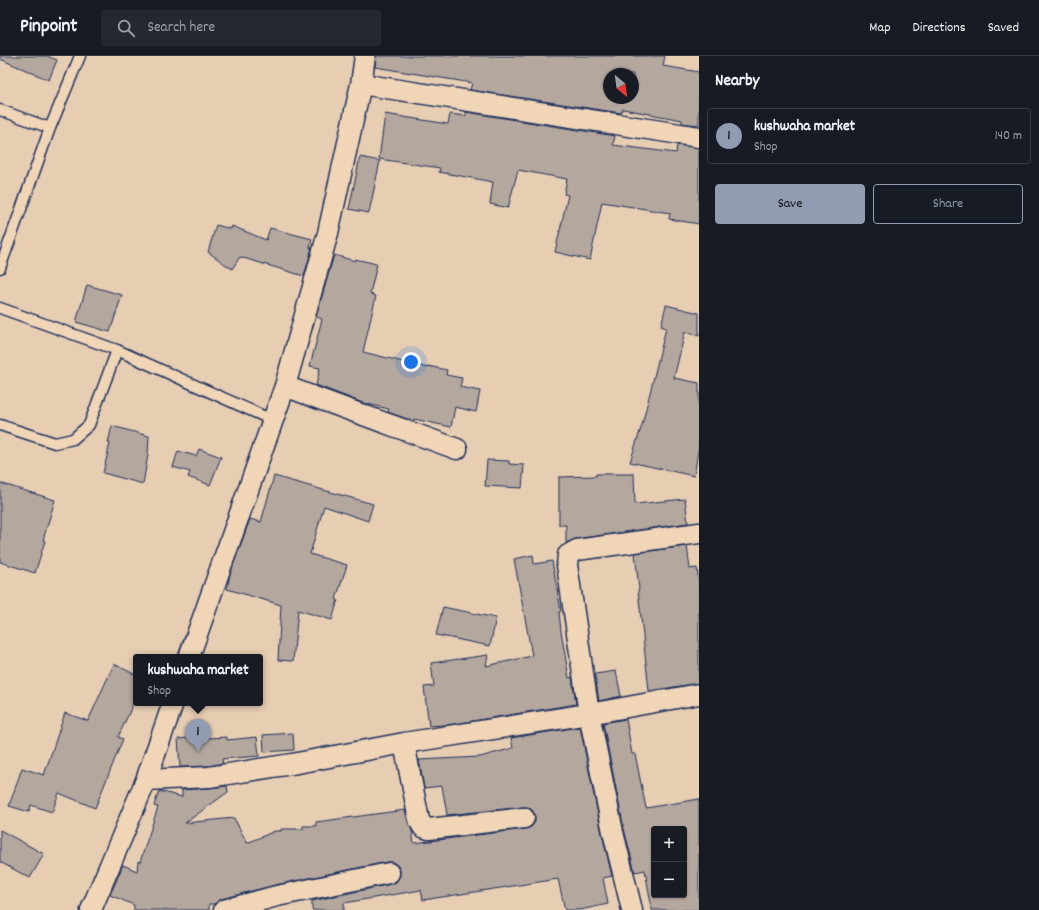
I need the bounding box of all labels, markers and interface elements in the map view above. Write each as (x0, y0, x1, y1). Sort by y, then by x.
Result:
search box (101, 10, 381, 46)
text: Pinpoint (20, 14, 77, 41)
icon: search (115, 17, 137, 39)
text: Search here (147, 17, 215, 39)
text: Map (869, 18, 891, 38)
text: Directions (913, 18, 966, 38)
text: Saved (988, 18, 1019, 38)
north arrow (603, 68, 639, 104)
text: Nearby (715, 70, 759, 94)
text: kushwaha market (754, 116, 855, 138)
text: 1 (728, 127, 730, 146)
text: 140 m (995, 127, 1022, 146)
text: Shop (754, 138, 777, 157)
button: Save (715, 184, 865, 224)
button: Share (873, 184, 1023, 224)
your location (401, 352, 421, 372)
popup (133, 654, 263, 706)
text: kushwaha market (147, 660, 249, 682)
text: Shop (147, 682, 171, 701)
pin: 1 (185, 719, 211, 752)
map controls (651, 826, 687, 898)
button: + (651, 826, 687, 862)
button: − (651, 862, 687, 898)

